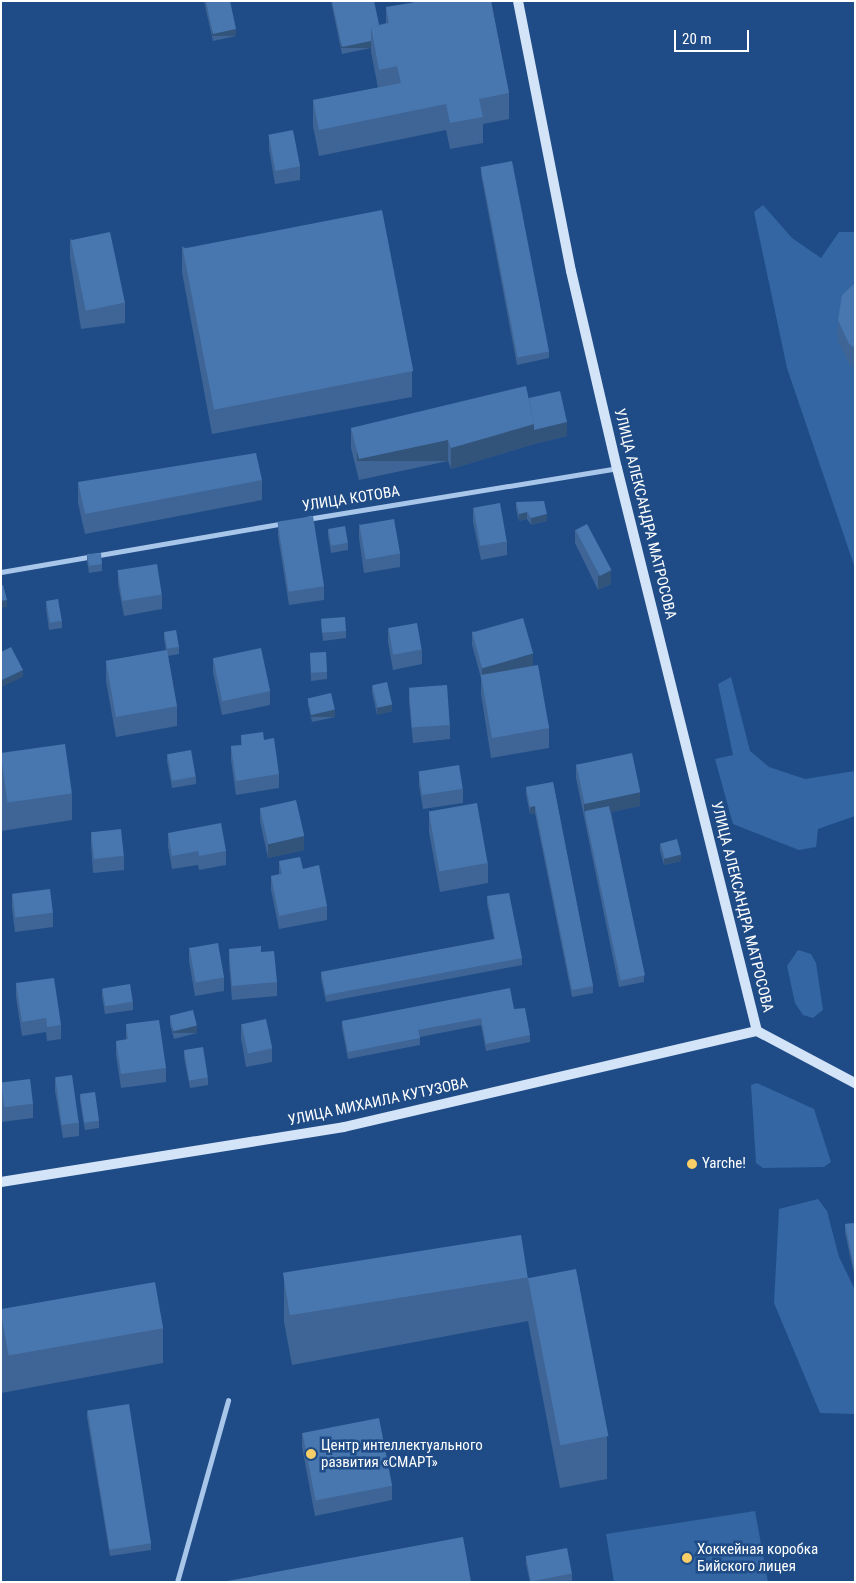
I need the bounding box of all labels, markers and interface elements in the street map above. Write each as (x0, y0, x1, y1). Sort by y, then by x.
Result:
scale bar (676, 20, 751, 52)
text: 20 m (682, 30, 712, 48)
street label: УЛИЦА АЛЕКСАНДРА МАТРОСОВА (610, 407, 680, 621)
street label: УЛИЦА КОТОВА (301, 482, 401, 516)
street label: УЛИЦА АЛЕКСАНДРА МАТРОСОВА (707, 800, 777, 1014)
street label: УЛИЦА МИХАИЛА КУТУЗОВА (287, 1074, 469, 1130)
place label: Yarche! (702, 1155, 746, 1173)
marker: Yarche! (686, 1158, 698, 1170)
place label: Центр интеллектуального развития «СМАРТ» (321, 1436, 483, 1471)
marker: Центр интеллектуального развития «СМАРТ» (305, 1448, 317, 1460)
place label: Хоккейная коробка Бийского лицея (697, 1540, 818, 1575)
marker: Хоккейная коробка Бийского лицея (681, 1552, 693, 1564)

